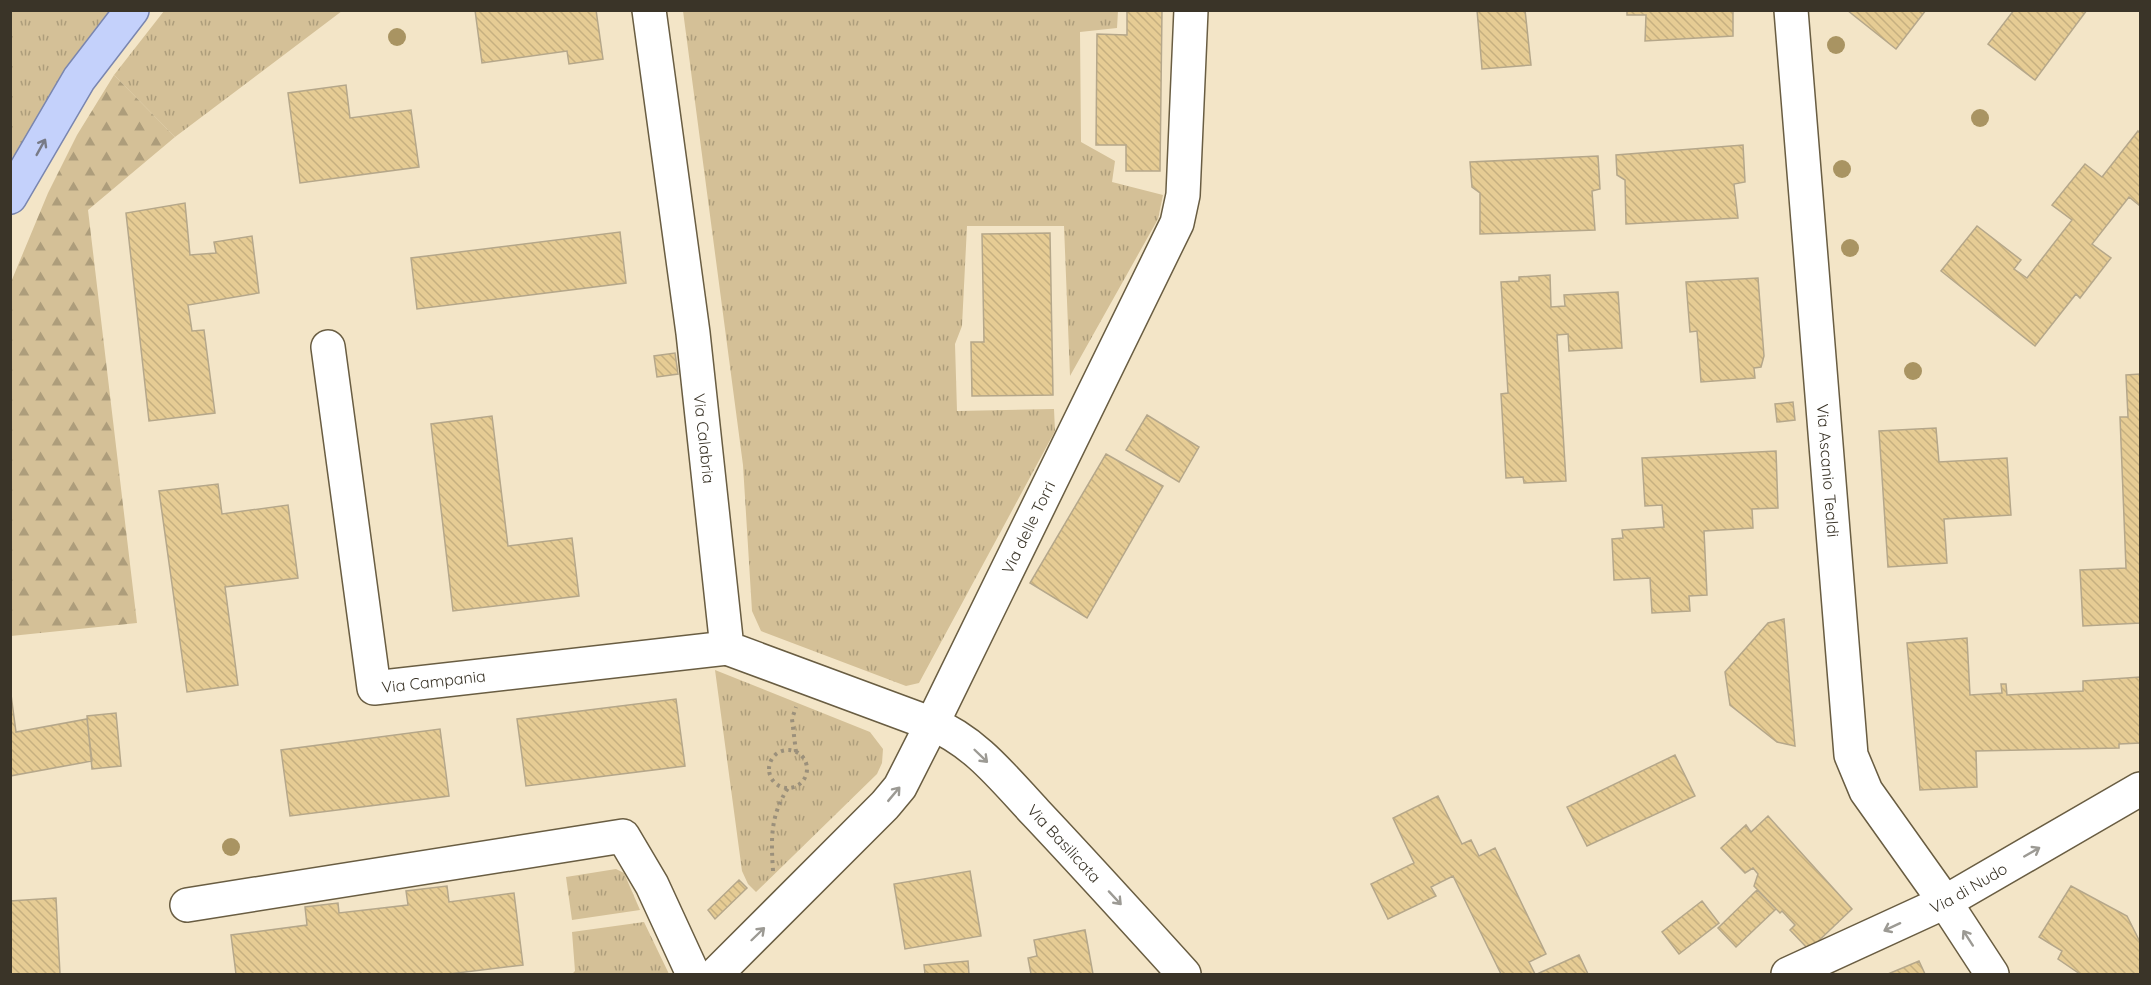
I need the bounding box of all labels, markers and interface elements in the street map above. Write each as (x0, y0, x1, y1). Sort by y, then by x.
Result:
one-way arrow (35, 139, 47, 156)
street label: Via Calabria (690, 392, 719, 485)
street label: Via Ascanio Tealdi (1813, 403, 1843, 538)
street label: Via delle Torri (997, 478, 1059, 577)
street label: Via Campania (380, 665, 487, 697)
one-way arrow (973, 749, 988, 763)
one-way arrow (887, 787, 901, 802)
street label: Via Basilicata (1023, 800, 1105, 887)
one-way arrow (2023, 846, 2040, 858)
street label: Via di Nudo (1927, 858, 2011, 918)
one-way arrow (1108, 890, 1122, 905)
one-way arrow (1883, 921, 1901, 933)
one-way arrow (750, 927, 765, 941)
one-way arrow (1962, 930, 1974, 947)

